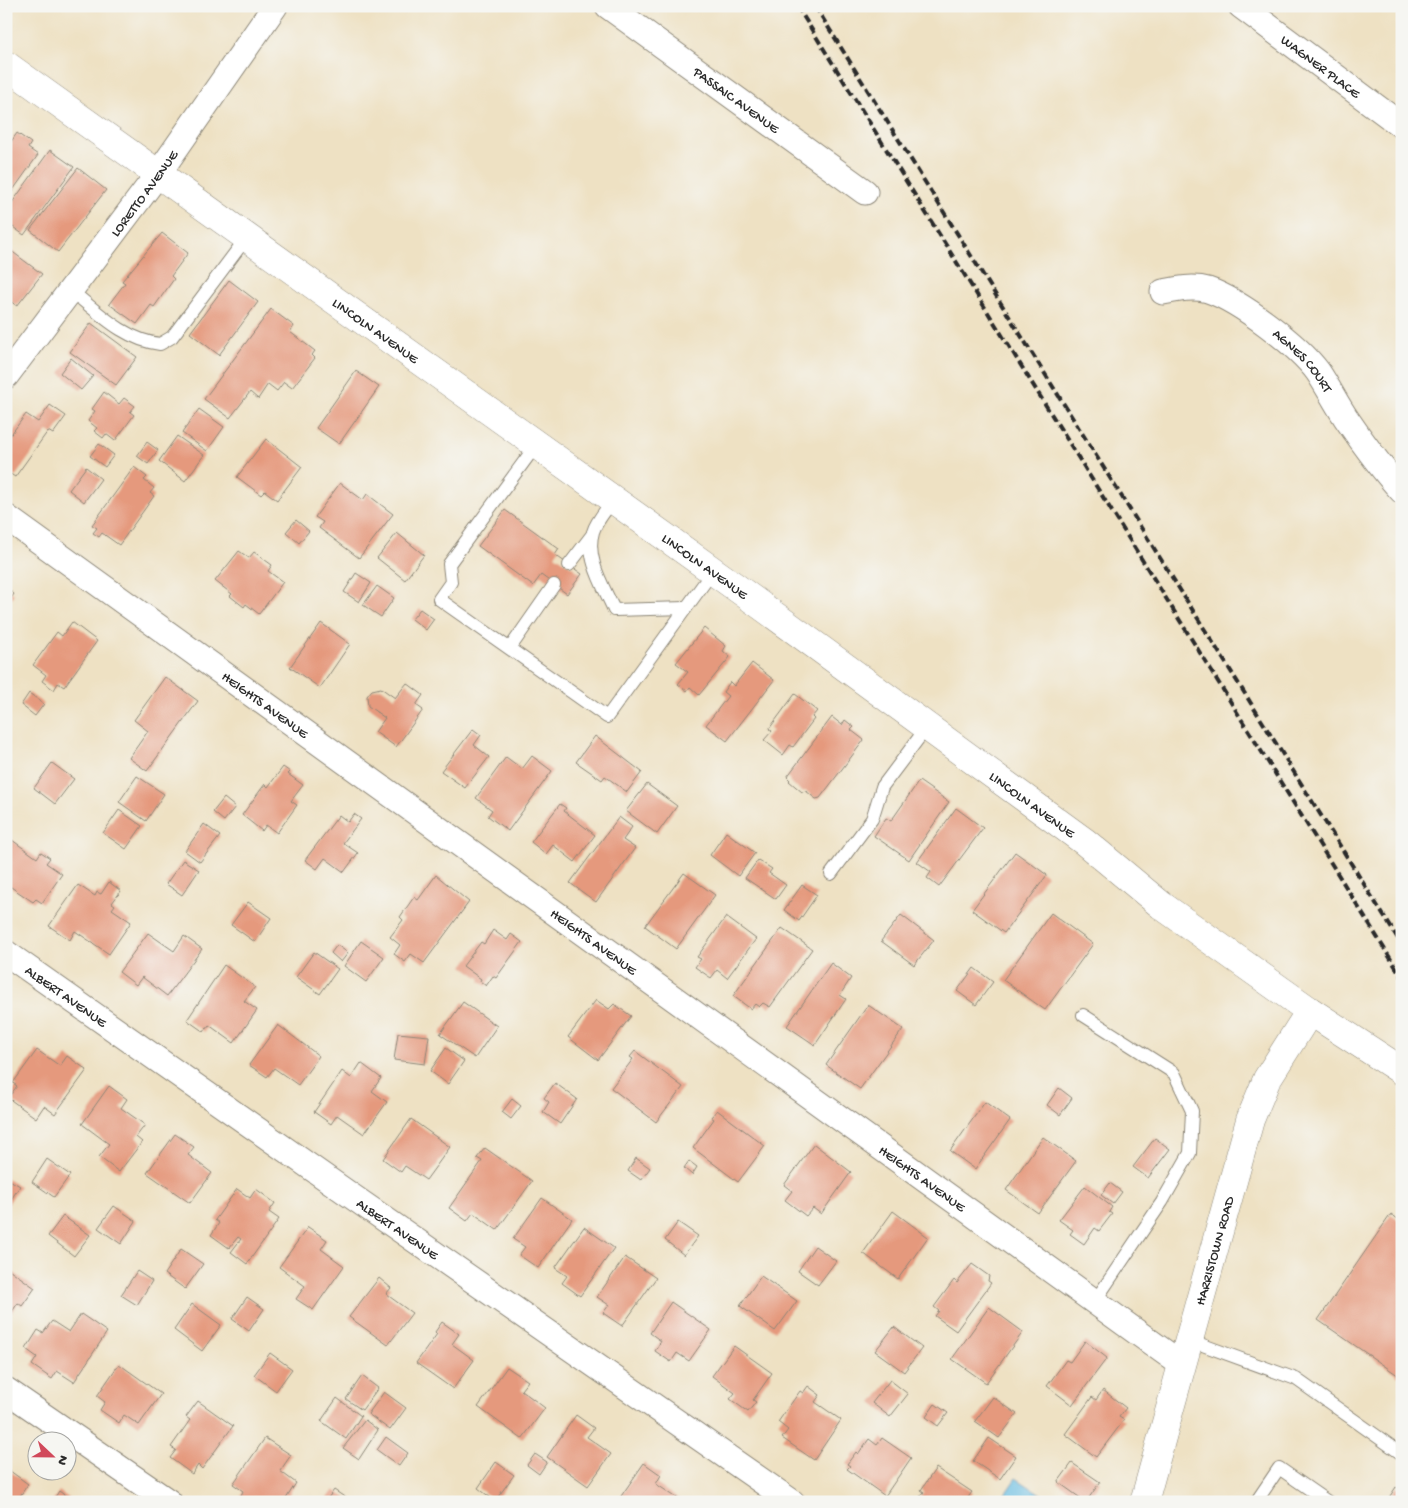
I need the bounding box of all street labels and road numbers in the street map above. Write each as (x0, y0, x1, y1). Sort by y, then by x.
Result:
street label: WAGNER PLACE (1277, 33, 1364, 104)
street label: PASSAIC AVENUE (688, 64, 783, 139)
street label: LORETTO AVENUE (108, 147, 184, 241)
street label: LINCOLN AVENUE (328, 295, 422, 369)
street label: AGNES COURT (1268, 326, 1335, 397)
street label: LINCOLN AVENUE (657, 531, 751, 605)
street label: HEIGHTS AVENUE (217, 669, 312, 744)
street label: LINCOLN AVENUE (985, 769, 1079, 844)
street label: HEIGHTS AVENUE (546, 906, 640, 981)
street label: ALBERT AVENUE (21, 963, 110, 1033)
street label: HEIGHTS AVENUE (874, 1143, 969, 1218)
street label: HARRISTOWN ROAD (1193, 1194, 1240, 1308)
street label: ALBERT AVENUE (352, 1196, 442, 1265)

